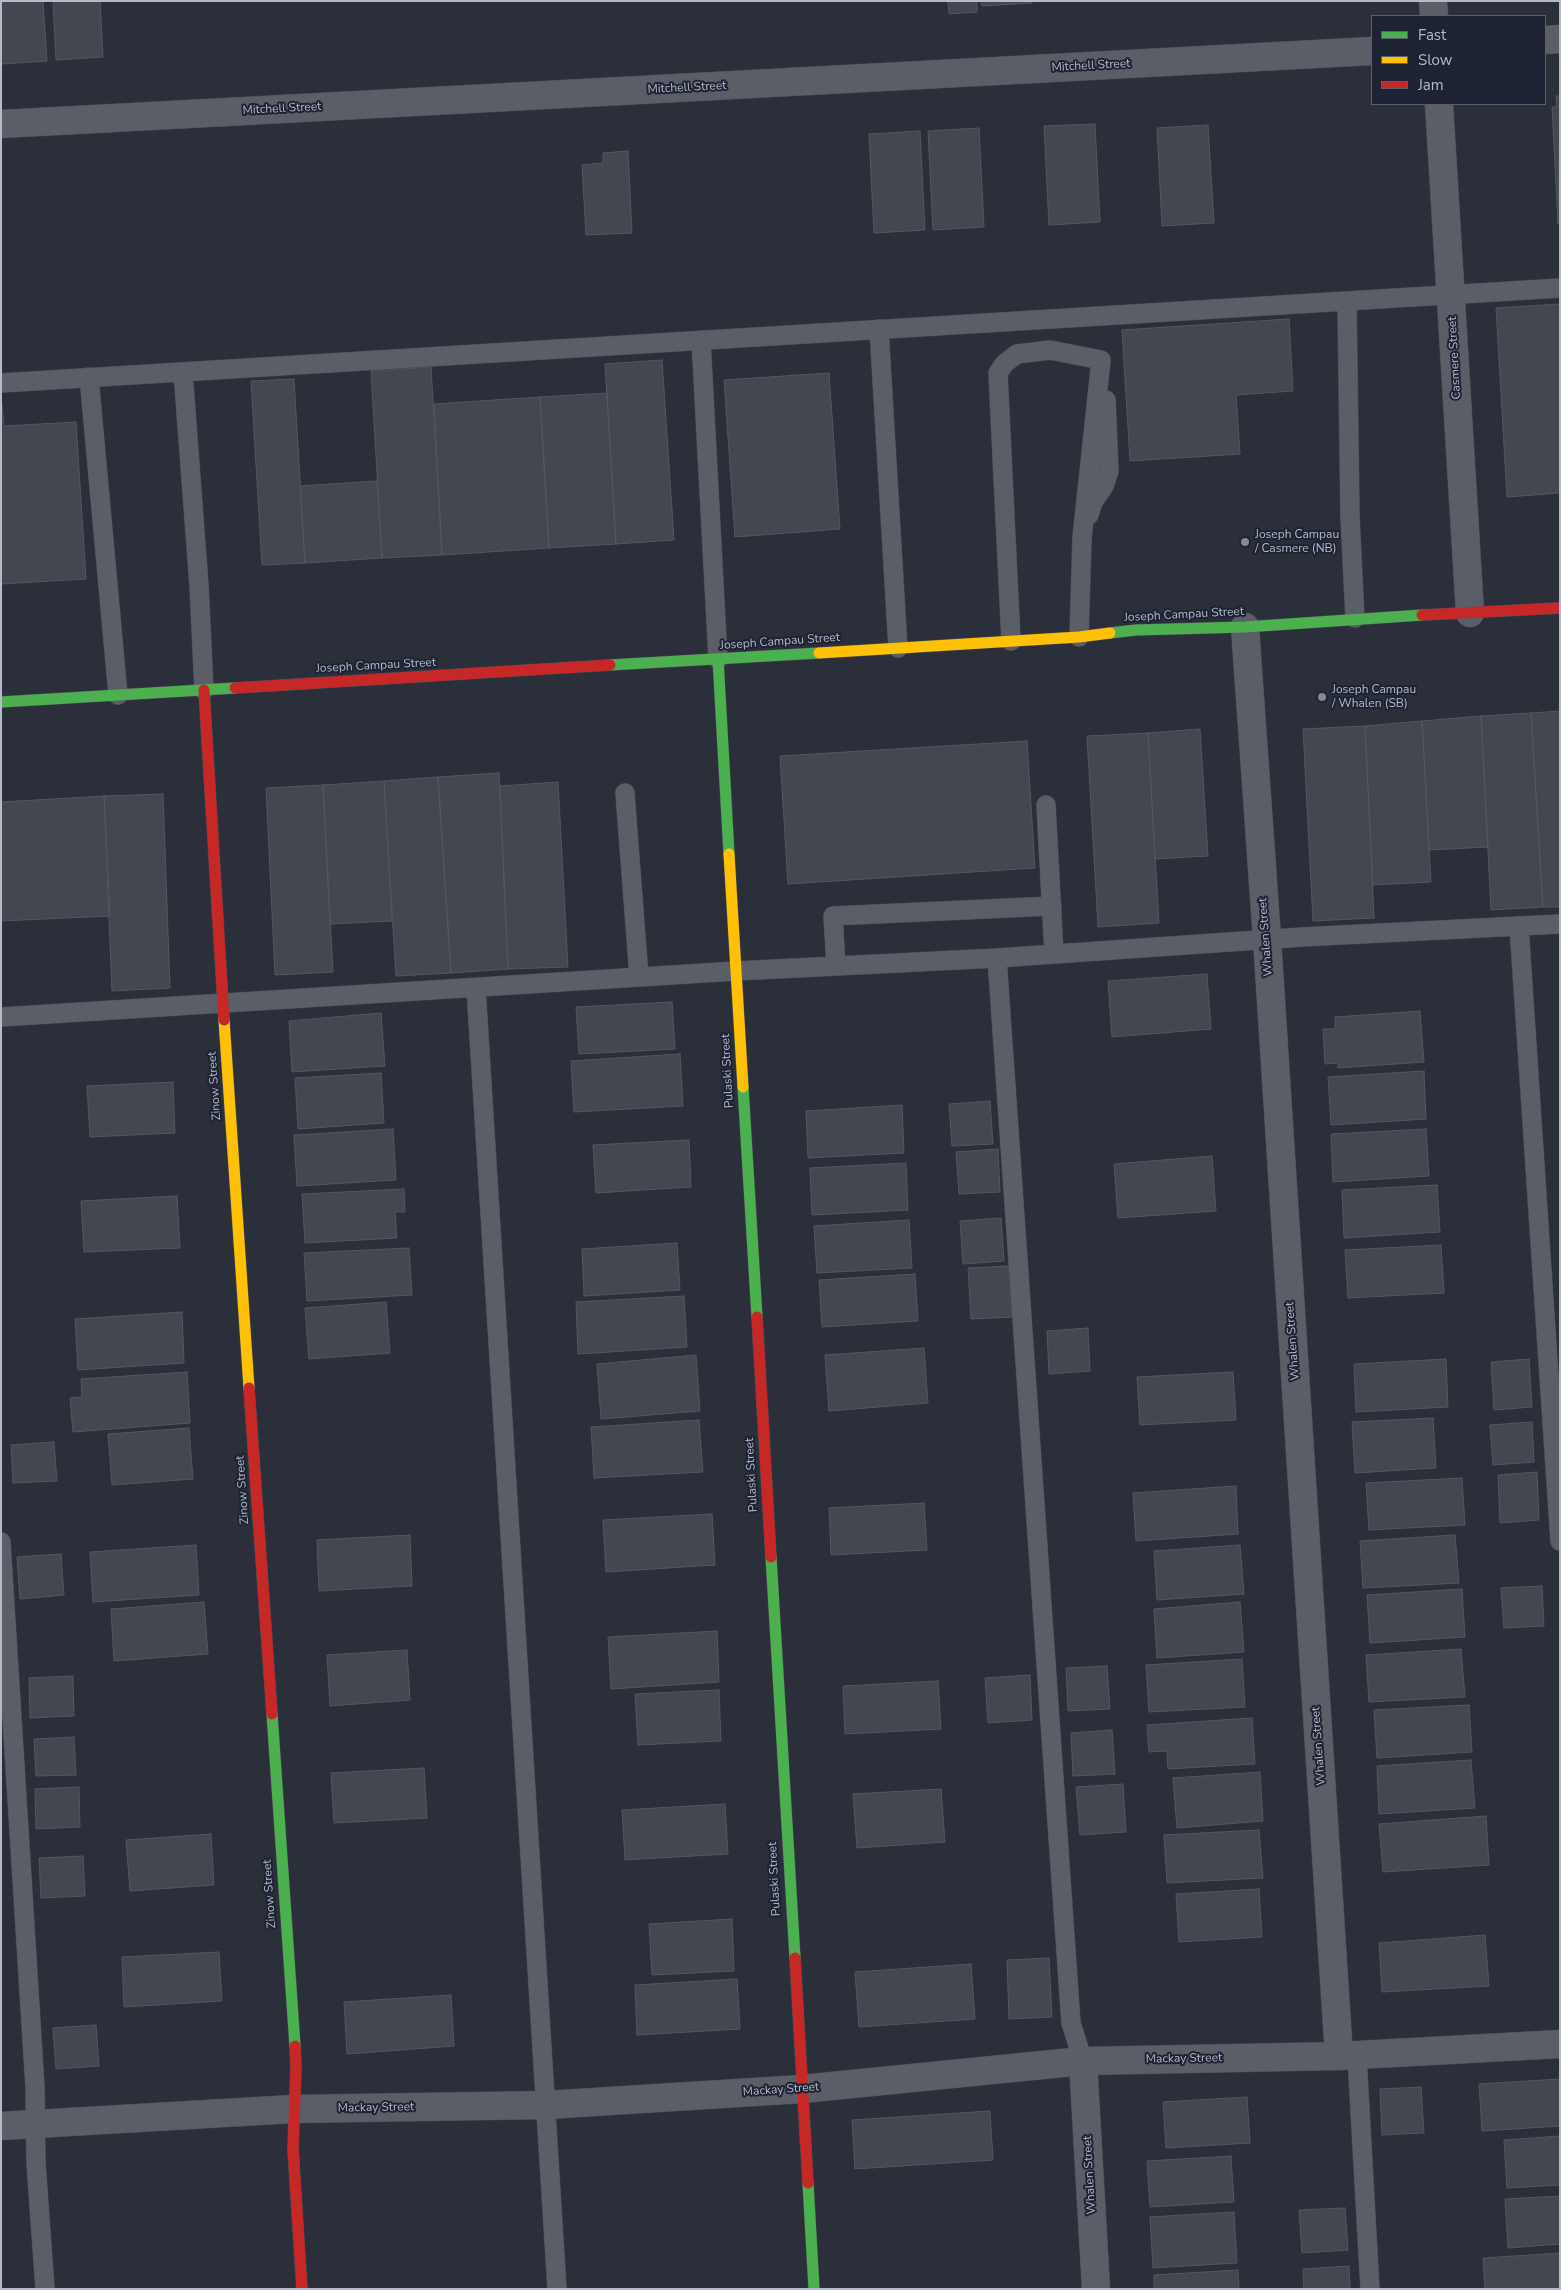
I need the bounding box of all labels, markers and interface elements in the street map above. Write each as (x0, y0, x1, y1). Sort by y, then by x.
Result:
legend (1371, 15, 1546, 105)
text: Fast (1418, 25, 1446, 45)
text: Slow (1418, 50, 1452, 70)
street label: Mitchell Street (1051, 57, 1131, 75)
text: Jam (1418, 75, 1444, 95)
street label: Mitchell Street (647, 79, 727, 97)
street label: Mitchell Street (242, 100, 322, 118)
street label: Casmere Street (1446, 316, 1464, 400)
place label: Joseph Campau / Casmere (NB) (1255, 528, 1339, 556)
marker: Joseph Campau / Casmere (NB) (1239, 536, 1251, 548)
street label: Joseph Campau Street (1124, 605, 1244, 625)
street label: Joseph Campau Street (720, 631, 840, 653)
street label: Joseph Campau Street (316, 656, 436, 676)
place label: Joseph Campau / Whalen (SB) (1332, 683, 1416, 711)
marker: Joseph Campau / Whalen (SB) (1316, 691, 1328, 703)
street label: Whalen Street (1256, 897, 1276, 977)
street label: Pulaski Street (719, 1033, 737, 1109)
street label: Zinow Street (205, 1051, 225, 1121)
street label: Whalen Street (1283, 1301, 1303, 1381)
street label: Pulaski Street (743, 1437, 761, 1513)
street label: Zinow Street (233, 1455, 253, 1525)
street label: Whalen Street (1309, 1706, 1329, 1786)
street label: Pulaski Street (766, 1841, 784, 1917)
street label: Zinow Street (260, 1859, 280, 1929)
street label: Mackay Street (1146, 2051, 1222, 2067)
street label: Mackay Street (742, 2080, 820, 2100)
street label: Mackay Street (338, 2100, 414, 2116)
street label: Whalen Street (1081, 2135, 1099, 2215)

